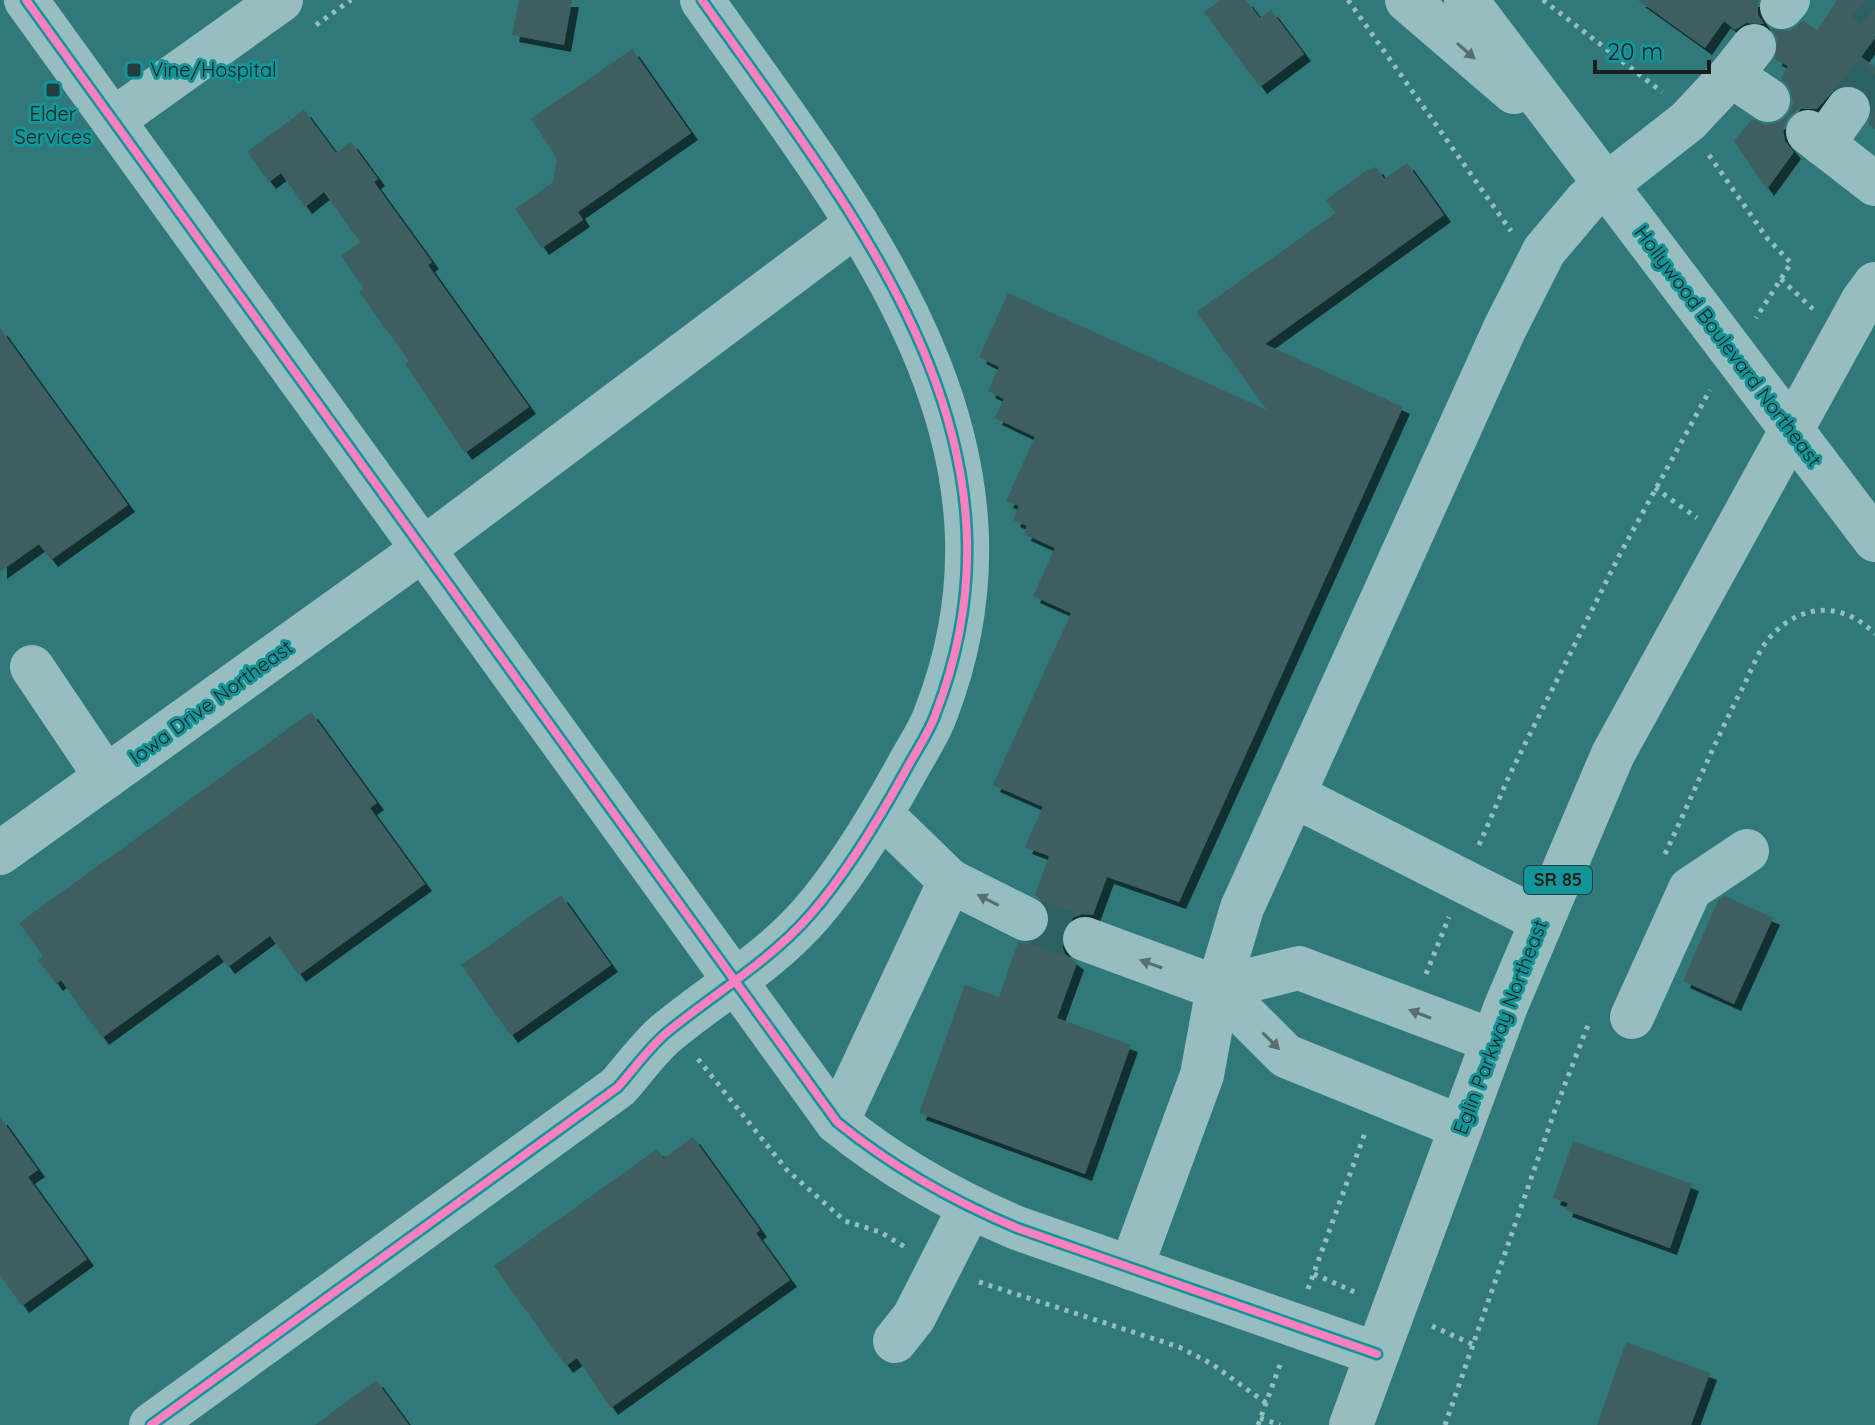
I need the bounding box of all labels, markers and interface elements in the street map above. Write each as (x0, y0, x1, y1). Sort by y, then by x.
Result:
scale bar (1595, 24, 1709, 74)
text: 20 m (1607, 36, 1663, 66)
one-way arrow (1456, 42, 1476, 59)
place label: Vine/Hospital (150, 57, 277, 82)
marker: Vine/Hospital (125, 61, 143, 79)
marker: Elder Services (44, 81, 62, 99)
place label: Elder Services (14, 101, 92, 149)
street label: Hollywood Boulevard Northeast (1630, 220, 1827, 471)
street label: Iowa Drive Northeast (124, 634, 297, 769)
road number: SR 85 (1524, 866, 1592, 894)
one-way arrow (976, 893, 999, 907)
street label: Eglin Parkway Northeast (1447, 916, 1552, 1138)
one-way arrow (1139, 957, 1163, 970)
one-way arrow (1407, 1007, 1431, 1019)
one-way arrow (1261, 1032, 1280, 1050)

